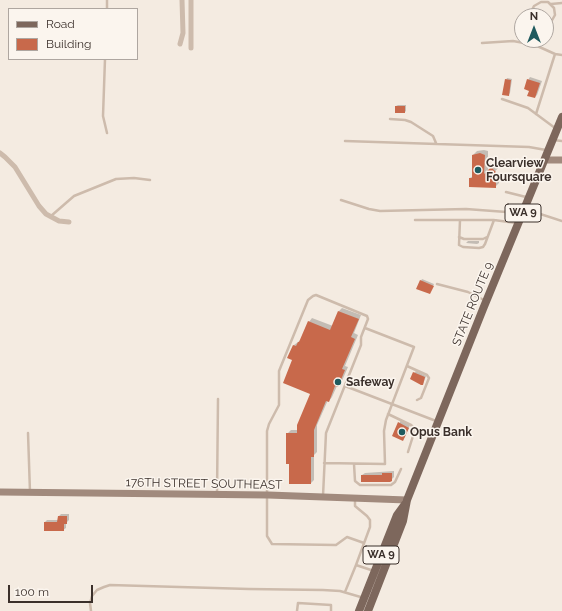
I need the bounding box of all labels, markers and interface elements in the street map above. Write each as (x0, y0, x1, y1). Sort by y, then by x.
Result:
legend (8, 8, 138, 60)
north arrow (514, 8, 554, 48)
text: N (530, 10, 538, 23)
text: Road (46, 17, 75, 31)
text: Building (46, 37, 92, 51)
place label: Clearview Foursquare (486, 156, 551, 184)
marker: Clearview Foursquare (473, 165, 483, 175)
road number: WA 9 (505, 204, 541, 222)
street label: STATE ROUTE 9 (450, 260, 496, 348)
place label: Safeway (346, 375, 395, 389)
marker: Safeway (333, 377, 343, 387)
place label: Opus Bank (410, 425, 472, 439)
marker: Opus Bank (397, 427, 407, 437)
street label: 176TH STREET SOUTHEAST (126, 475, 282, 493)
road number: WA 9 (363, 546, 399, 564)
scale bar (10, 577, 95, 603)
text: 100 m (15, 585, 49, 599)

